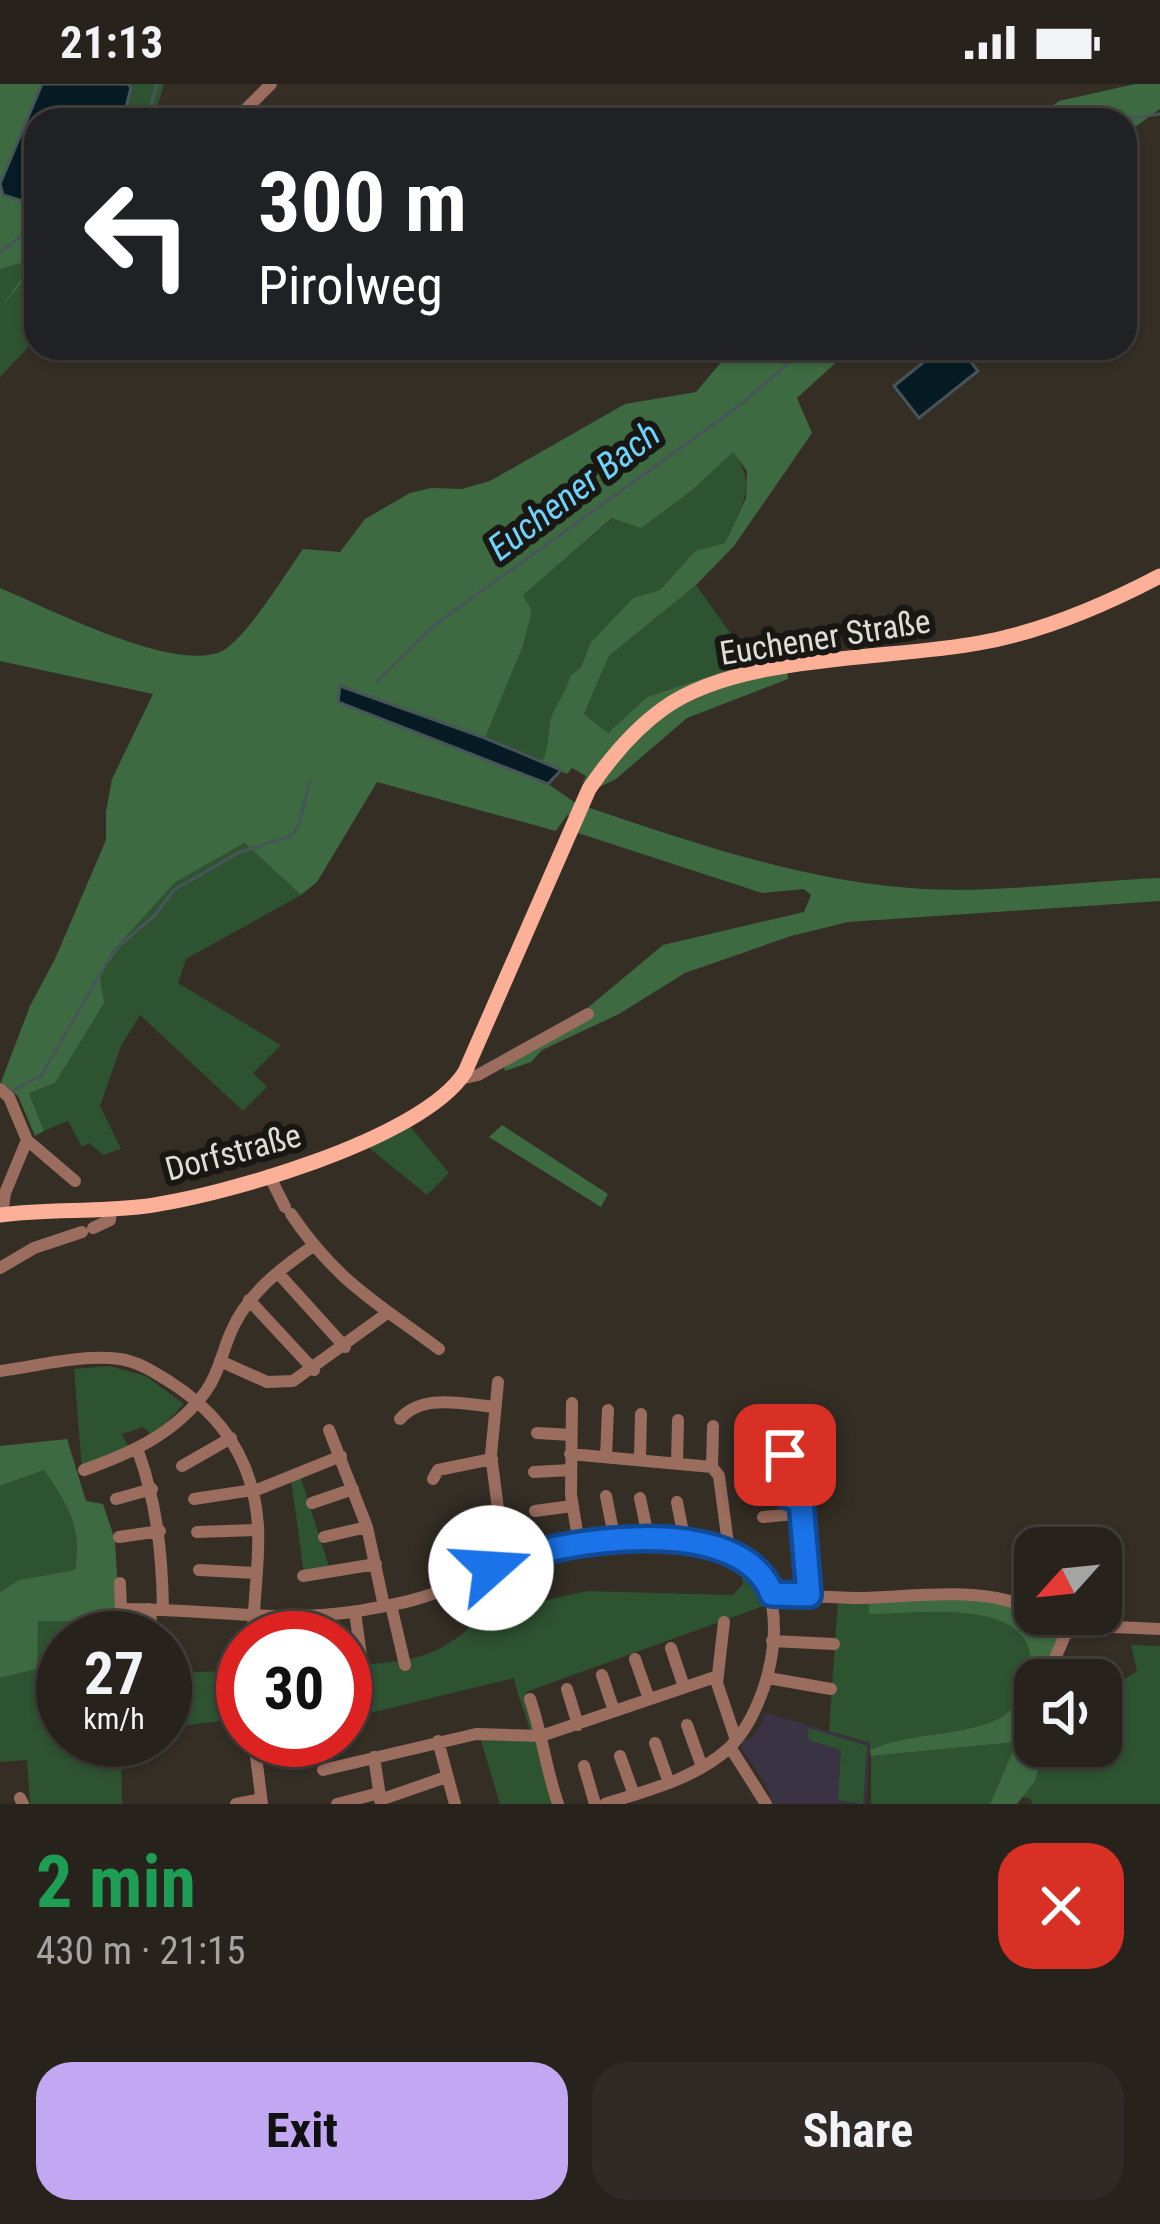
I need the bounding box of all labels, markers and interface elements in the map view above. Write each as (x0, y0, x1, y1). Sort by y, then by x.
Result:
text: 21:13 (60, 16, 163, 69)
text: 300 m (258, 153, 467, 252)
icon: left (60, 156, 216, 312)
text: Pirolweg (258, 254, 443, 317)
water label: Euchener Bach (480, 413, 668, 569)
street label: Euchener Straße (717, 601, 933, 673)
street label: Dorfstraße (161, 1115, 305, 1189)
pin (734, 1404, 836, 1506)
icon: arrive (752, 1422, 818, 1488)
position arrow (428, 1505, 554, 1631)
north arrow (1014, 1527, 1122, 1635)
map controls (1014, 1527, 1122, 1767)
speed limit sign: 30 (216, 1611, 372, 1767)
text: 27 (84, 1638, 144, 1709)
button: sound (1014, 1659, 1122, 1767)
text: km/h (83, 1701, 145, 1736)
text: 2 min (36, 1840, 196, 1925)
button: close (998, 1843, 1124, 1969)
text: 430 m · 21:15 (36, 1928, 246, 1974)
button: Exit (36, 2062, 568, 2200)
button: Share (592, 2062, 1124, 2200)

